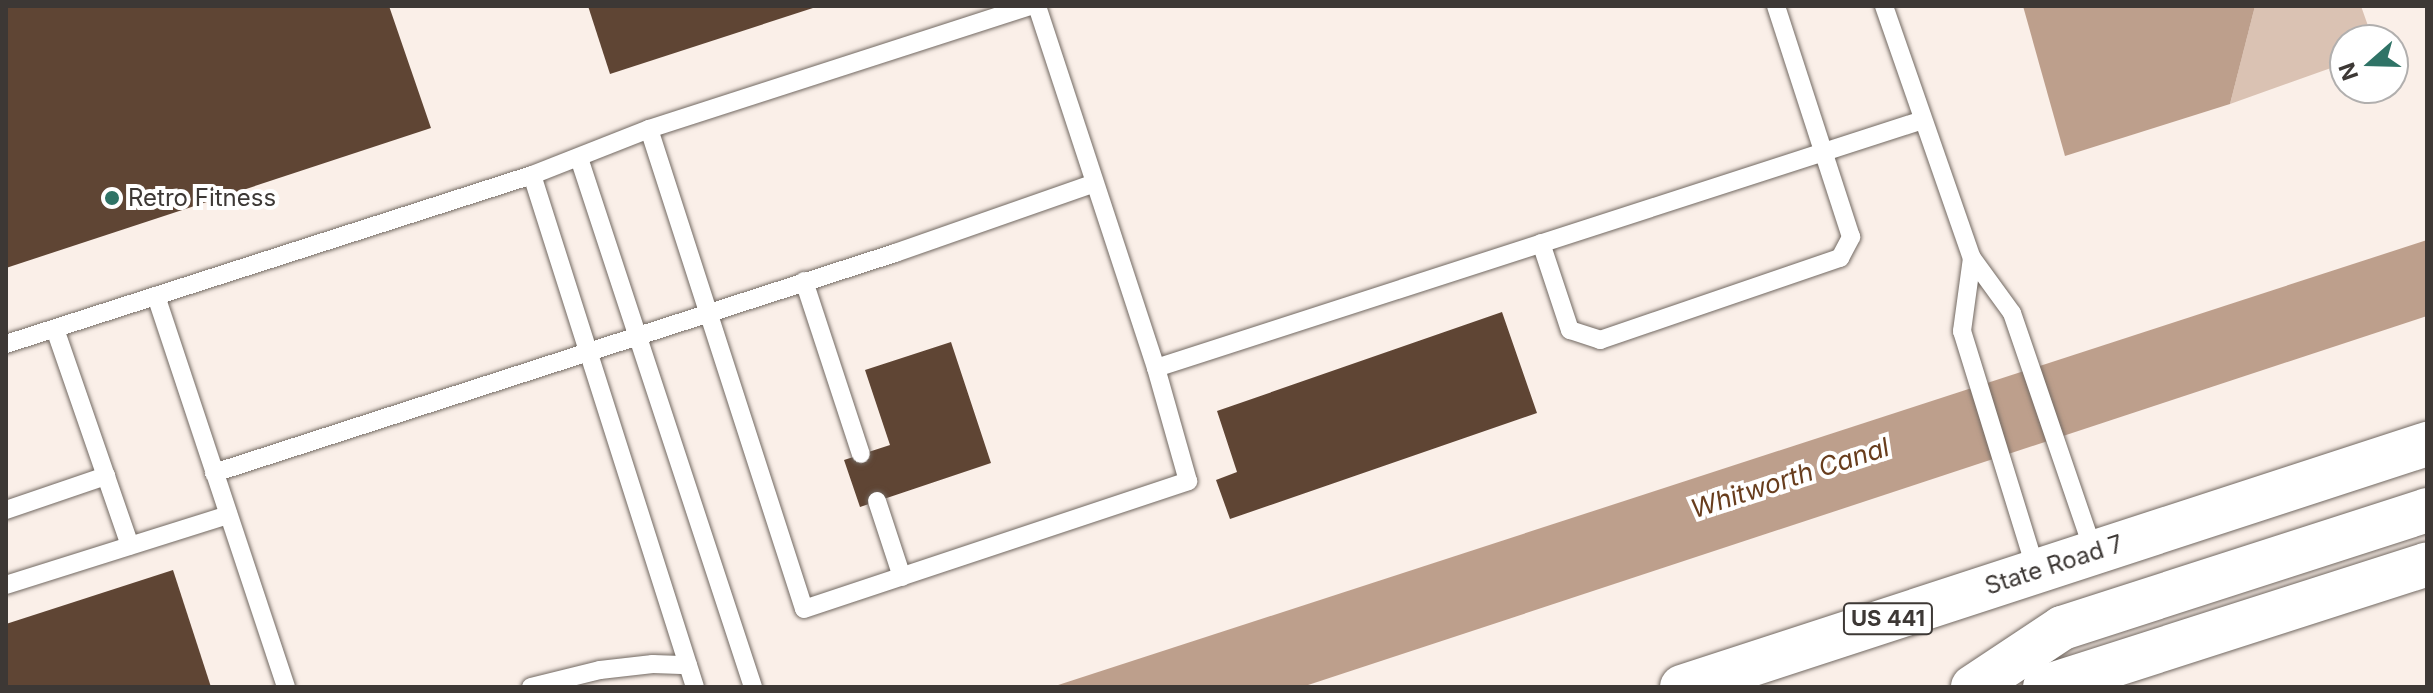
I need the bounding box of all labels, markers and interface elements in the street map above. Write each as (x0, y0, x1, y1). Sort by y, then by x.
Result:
north arrow (2329, 24, 2409, 104)
text: N (2333, 59, 2363, 84)
place label: Retro Fitness (128, 184, 276, 212)
marker: Retro Fitness (103, 189, 121, 207)
water label: Whitworth Canal (1687, 431, 1893, 525)
street label: State Road 7 (1981, 529, 2127, 601)
road number: US 441 (1842, 601, 1934, 637)

